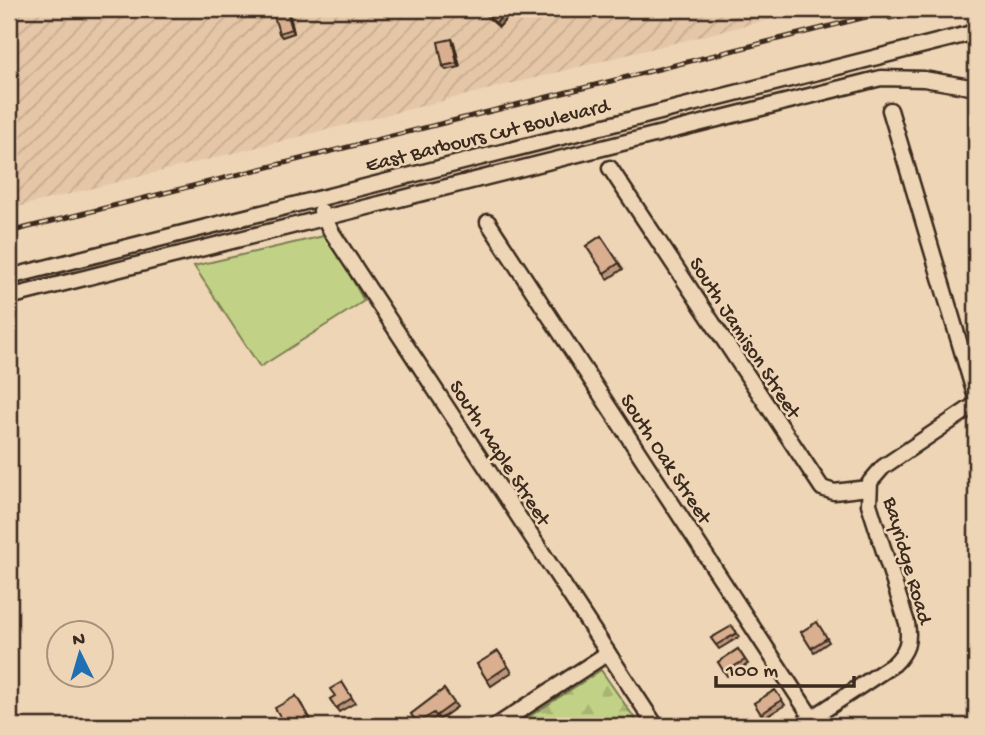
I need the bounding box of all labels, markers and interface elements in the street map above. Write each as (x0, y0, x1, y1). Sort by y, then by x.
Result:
street label: East Barbours Cut Boulevard (363, 95, 614, 180)
street label: South Jamison Street (682, 254, 806, 426)
street label: South Maple Street (442, 377, 556, 533)
street label: South Oak Street (613, 390, 717, 532)
street label: Bayridge Road (875, 494, 936, 629)
north arrow (46, 620, 116, 690)
text: N (72, 629, 86, 653)
scale bar (716, 644, 854, 688)
text: 100 m (725, 660, 778, 685)

